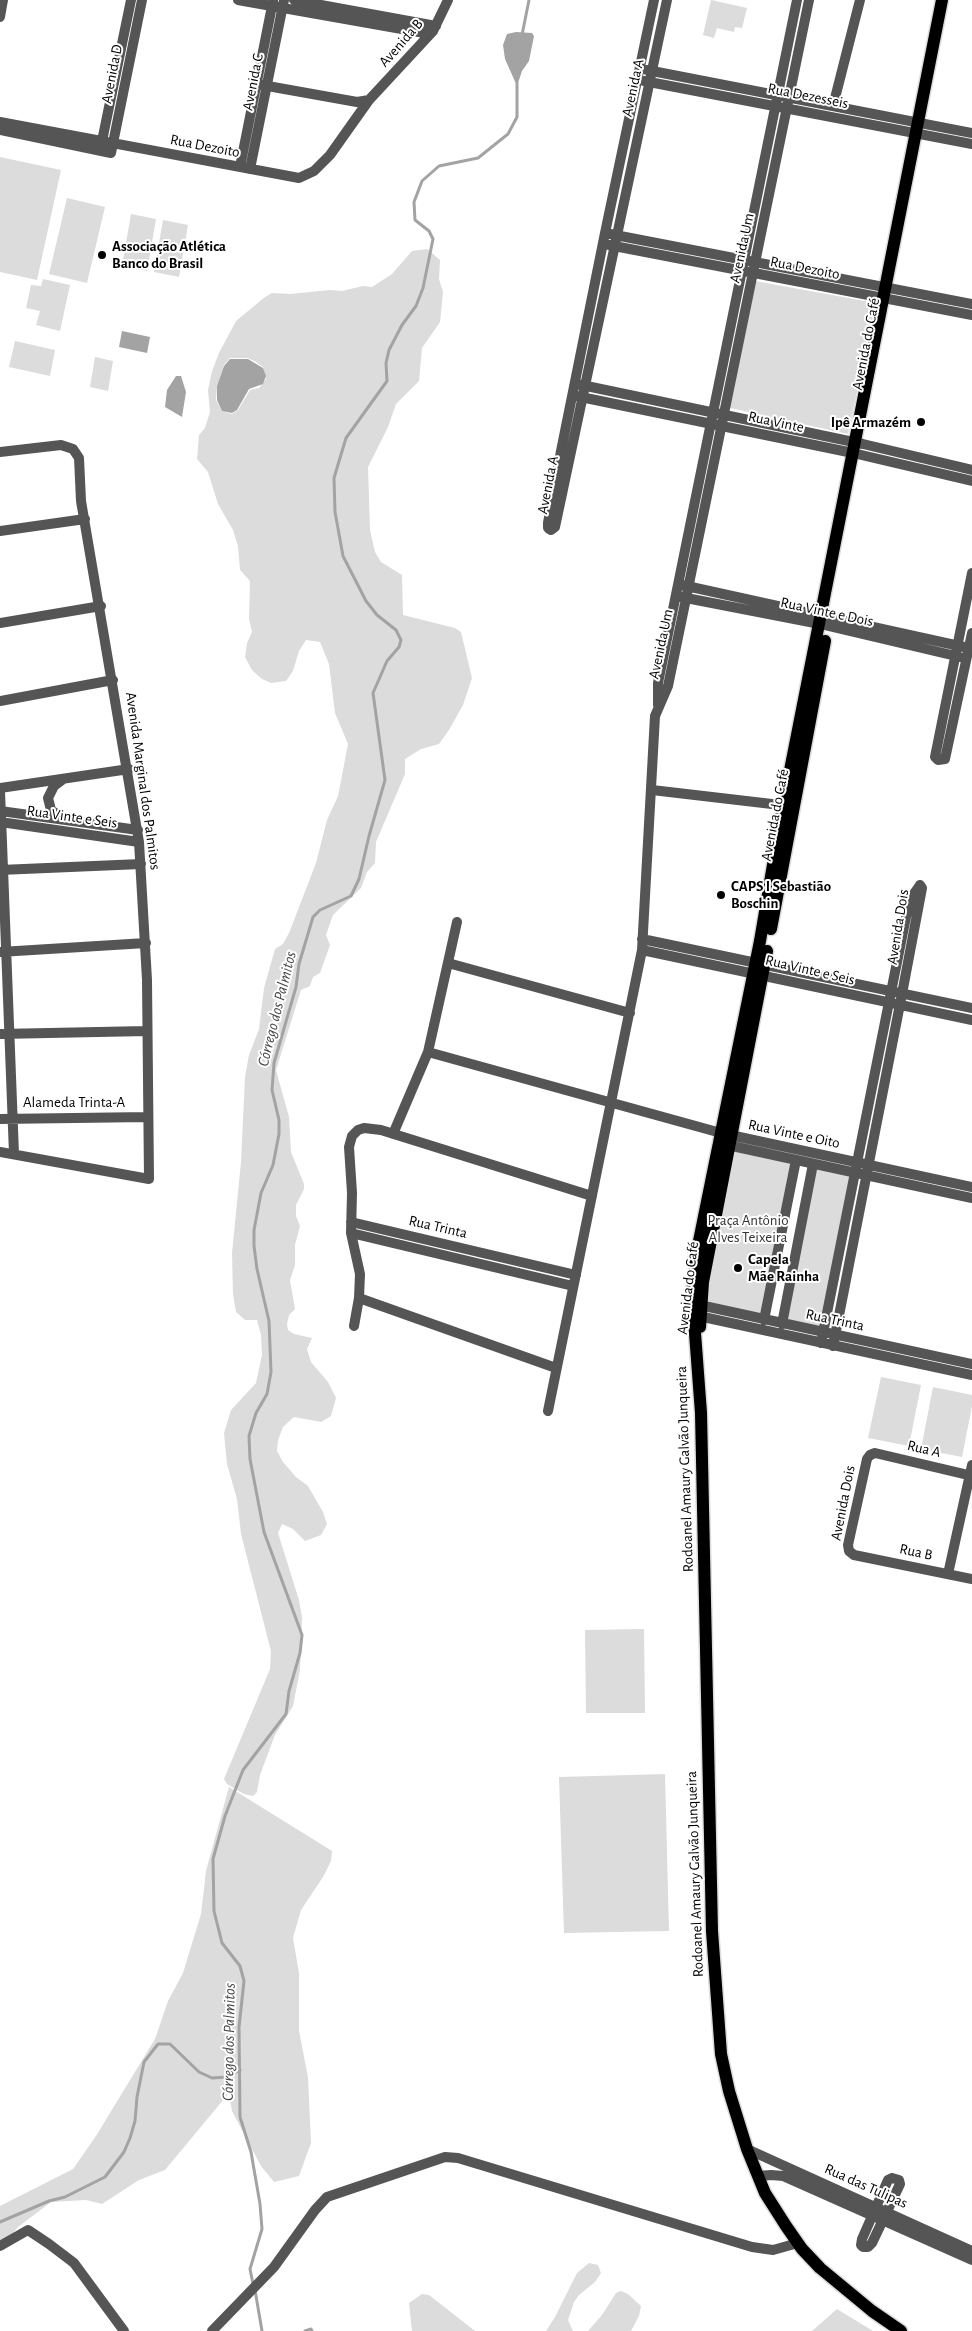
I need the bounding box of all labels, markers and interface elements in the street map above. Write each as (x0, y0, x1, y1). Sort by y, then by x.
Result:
street label: Avenida B (375, 15, 427, 71)
street label: Avenida D (97, 43, 127, 105)
street label: Avenida C (239, 52, 267, 112)
street label: Avenida A (618, 57, 648, 119)
street label: Rua Dezesseis (766, 79, 850, 113)
street label: Rua Dezoito (169, 130, 241, 162)
street label: Avenida Um (726, 211, 758, 285)
place label: Associação Atlética Banco do Brasil (112, 237, 226, 272)
marker: Associação Atlética Banco do Brasil (96, 249, 108, 261)
street label: Rua Dezoito (769, 252, 841, 284)
street label: Avenida do Café (848, 296, 884, 392)
street label: Rua Vinte (747, 407, 805, 437)
place label: Ipê Armazém (831, 413, 911, 431)
marker: Ipê Armazém (915, 416, 927, 428)
street label: Avenida A (534, 454, 562, 516)
street label: Rua Vinte e Dois (779, 593, 875, 631)
street label: Avenida Um (645, 607, 677, 681)
street label: Avenida Marginal dos Palmitos (122, 691, 164, 871)
street label: Avenida do Café (757, 767, 793, 863)
street label: Rua Vinte e Seis (26, 802, 118, 832)
place label: CAPS I Sebastião Boschin (731, 877, 831, 912)
street label: Avenida Dois (883, 888, 913, 966)
marker: CAPS I Sebastião Boschin (715, 889, 727, 901)
water label: Córrego dos Palmitos (253, 950, 301, 1068)
street label: Rua Vinte e Seis (764, 951, 856, 989)
street label: Alameda Trinta-A (23, 1093, 125, 1111)
street label: Rua Vinte e Oito (746, 1115, 842, 1153)
park label: Praça Antônio Alves Teixeira (707, 1211, 789, 1246)
street label: Rua Trinta (407, 1212, 469, 1242)
street label: Avenida do Café (673, 1241, 703, 1335)
place label: Capela Mãe Rainha (748, 1250, 819, 1285)
marker: Capela Mãe Rainha (732, 1262, 744, 1274)
street label: Rua Trinta (804, 1305, 866, 1335)
street label: Rodoanel Amaury Galvão Junqueira (672, 1366, 698, 1572)
street label: Rua A (906, 1436, 942, 1462)
street label: Avenida Dois (827, 1464, 859, 1542)
street label: Rua B (898, 1540, 934, 1564)
street label: Rodoanel Amaury Galvão Junqueira (682, 1771, 708, 1977)
water label: Córrego dos Palmitos (218, 1983, 240, 2101)
street label: Rua das Tulipas (822, 2160, 910, 2212)

